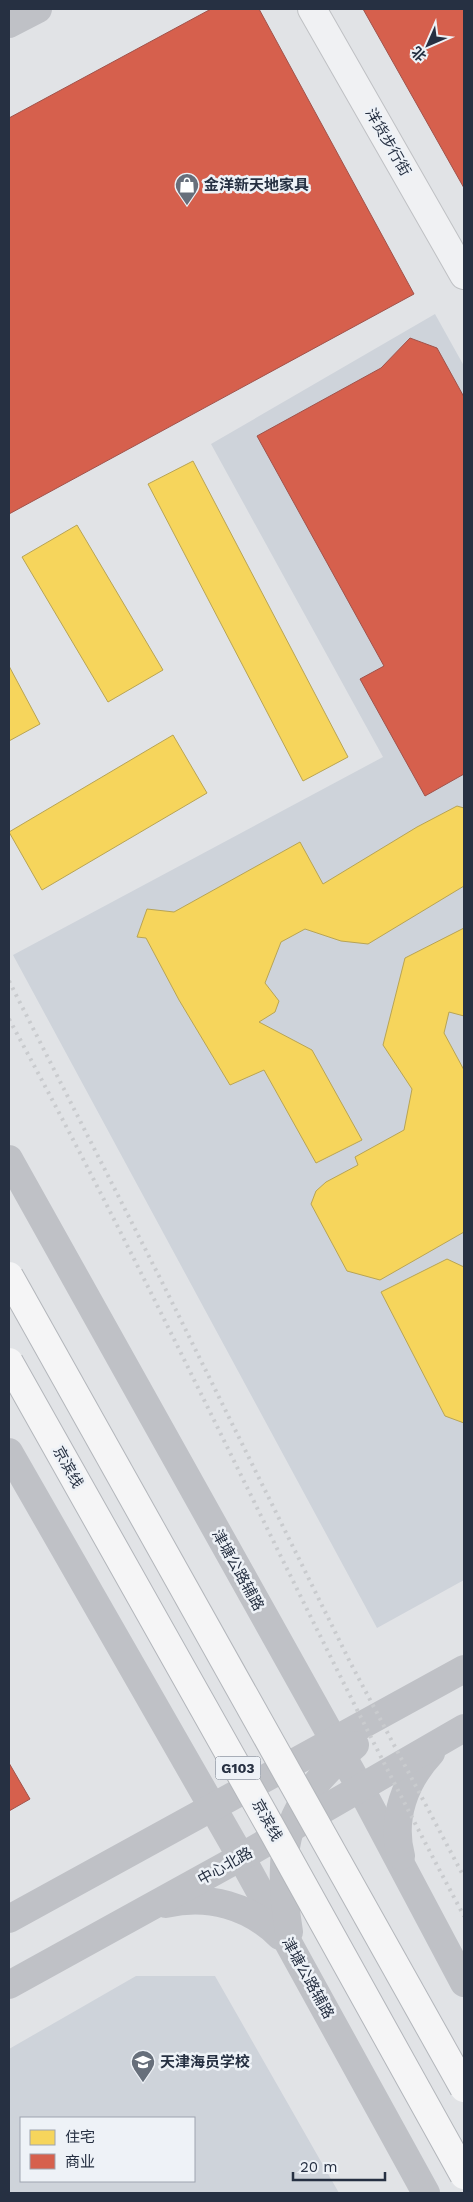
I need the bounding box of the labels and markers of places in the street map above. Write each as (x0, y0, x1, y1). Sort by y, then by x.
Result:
shop icon: 金洋新天地家具 (174, 172, 200, 206)
place label: 金洋新天地家具 (204, 176, 309, 194)
school or university icon: 天津海员学校 (130, 2049, 156, 2083)
place label: 天津海员学校 (160, 2053, 250, 2071)

